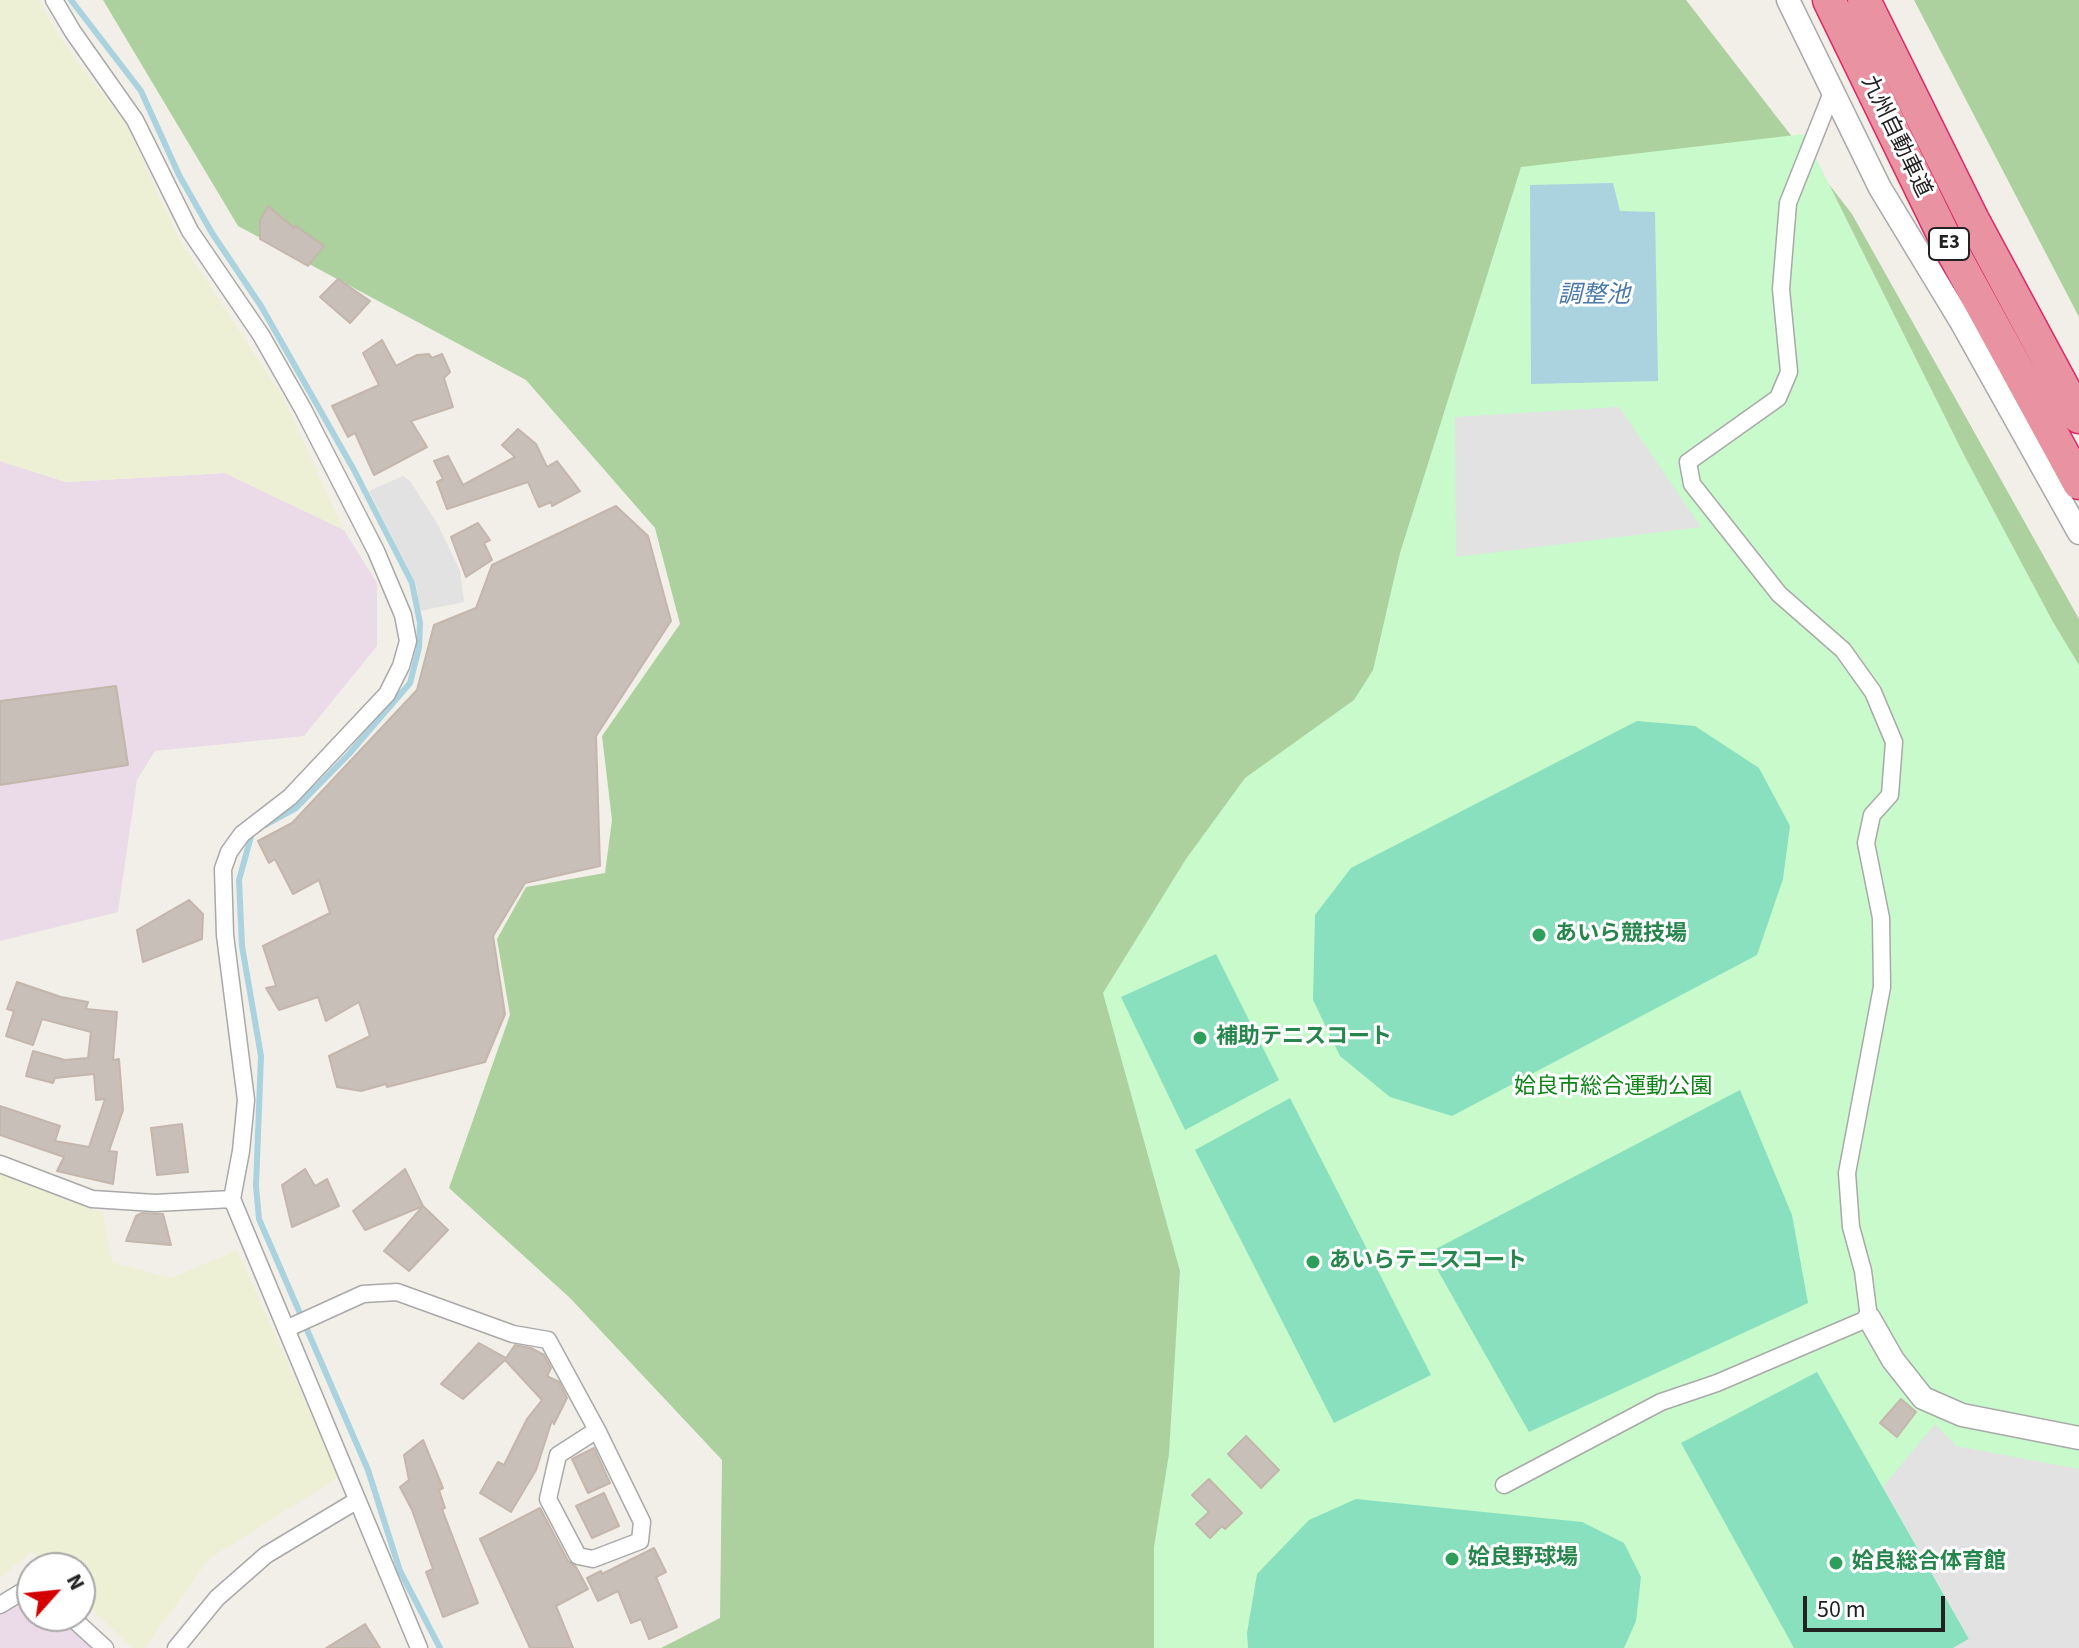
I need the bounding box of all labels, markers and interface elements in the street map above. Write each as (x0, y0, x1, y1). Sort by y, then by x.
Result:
street label: 九州自動車道 (1854, 72, 1936, 202)
road number: E3 (1929, 228, 1969, 260)
water label: 調整池 (1558, 283, 1630, 311)
place label: あいら競技場 (1555, 922, 1687, 948)
marker: あいら競技場 (1530, 926, 1548, 944)
place label: 補助テニスコート (1216, 1025, 1392, 1051)
marker: 補助テニスコート (1191, 1029, 1209, 1047)
park label: 姶良市総合運動公園 (1514, 1075, 1712, 1101)
place label: あいらテニスコート (1329, 1249, 1527, 1275)
marker: あいらテニスコート (1304, 1253, 1322, 1271)
place label: 姶良野球場 (1468, 1546, 1578, 1572)
marker: 姶良野球場 (1443, 1550, 1461, 1568)
place label: 姶良総合体育館 (1852, 1550, 2006, 1576)
north arrow (16, 1552, 96, 1632)
marker: 姶良総合体育館 (1827, 1554, 1845, 1572)
text: N (58, 1568, 93, 1596)
scale bar (1807, 1580, 1949, 1630)
text: 50 m (1817, 1592, 1866, 1627)

